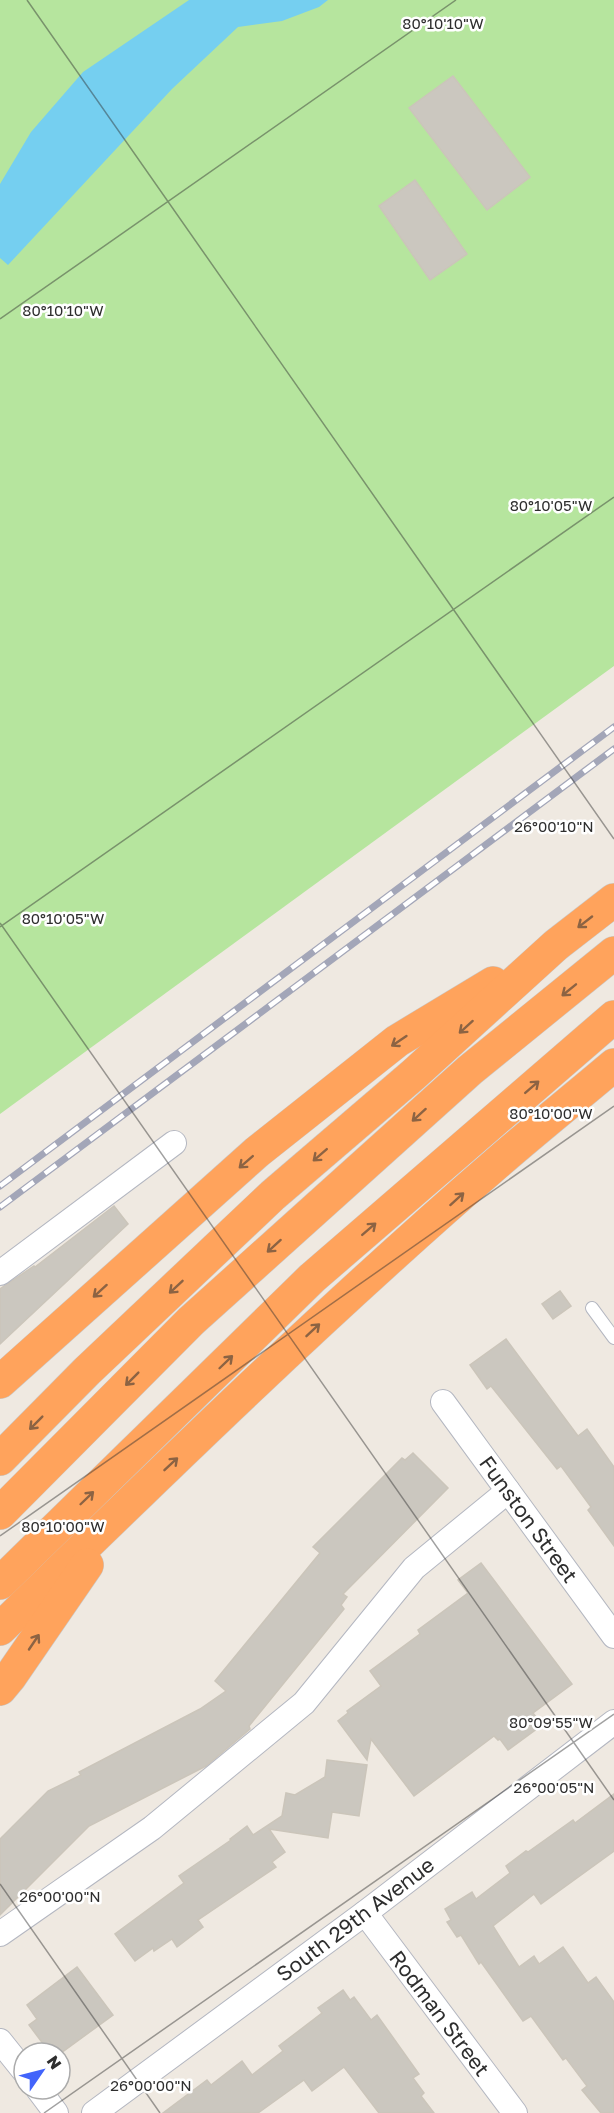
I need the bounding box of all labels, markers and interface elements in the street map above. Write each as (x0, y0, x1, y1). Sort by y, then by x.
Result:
text: 80°10'10"W (402, 14, 484, 32)
text: 80°10'10"W (22, 301, 104, 319)
text: 80°10'05"W (510, 496, 592, 514)
text: 26°00'10"N (514, 817, 594, 835)
text: 80°10'05"W (22, 909, 104, 927)
one-way arrow (577, 916, 593, 929)
one-way arrow (561, 983, 577, 996)
one-way arrow (459, 1020, 474, 1034)
one-way arrow (391, 1035, 407, 1047)
one-way arrow (524, 1081, 540, 1094)
text: 80°10'00"W (509, 1104, 593, 1122)
one-way arrow (412, 1108, 427, 1122)
one-way arrow (313, 1148, 328, 1162)
one-way arrow (239, 1155, 254, 1169)
one-way arrow (449, 1192, 464, 1206)
one-way arrow (361, 1222, 376, 1236)
one-way arrow (267, 1239, 282, 1253)
one-way arrow (169, 1280, 184, 1294)
one-way arrow (93, 1284, 108, 1298)
one-way arrow (305, 1323, 320, 1338)
one-way arrow (219, 1354, 234, 1369)
one-way arrow (125, 1372, 140, 1387)
one-way arrow (29, 1415, 43, 1430)
street label: Funston Street (474, 1450, 584, 1588)
one-way arrow (163, 1457, 178, 1471)
one-way arrow (79, 1491, 94, 1505)
text: 80°10'00"W (21, 1517, 105, 1535)
one-way arrow (28, 1634, 40, 1650)
text: 80°09'55"W (509, 1713, 593, 1731)
text: 26°00'05"N (514, 1778, 594, 1796)
street label: South 29th Avenue (271, 1851, 439, 1987)
text: 26°00'00"N (19, 1887, 101, 1905)
street label: Rodman Street (384, 1945, 496, 2081)
north arrow (12, 2041, 72, 2101)
text: N (43, 2052, 66, 2073)
text: 26°00'00"N (110, 2076, 192, 2094)

